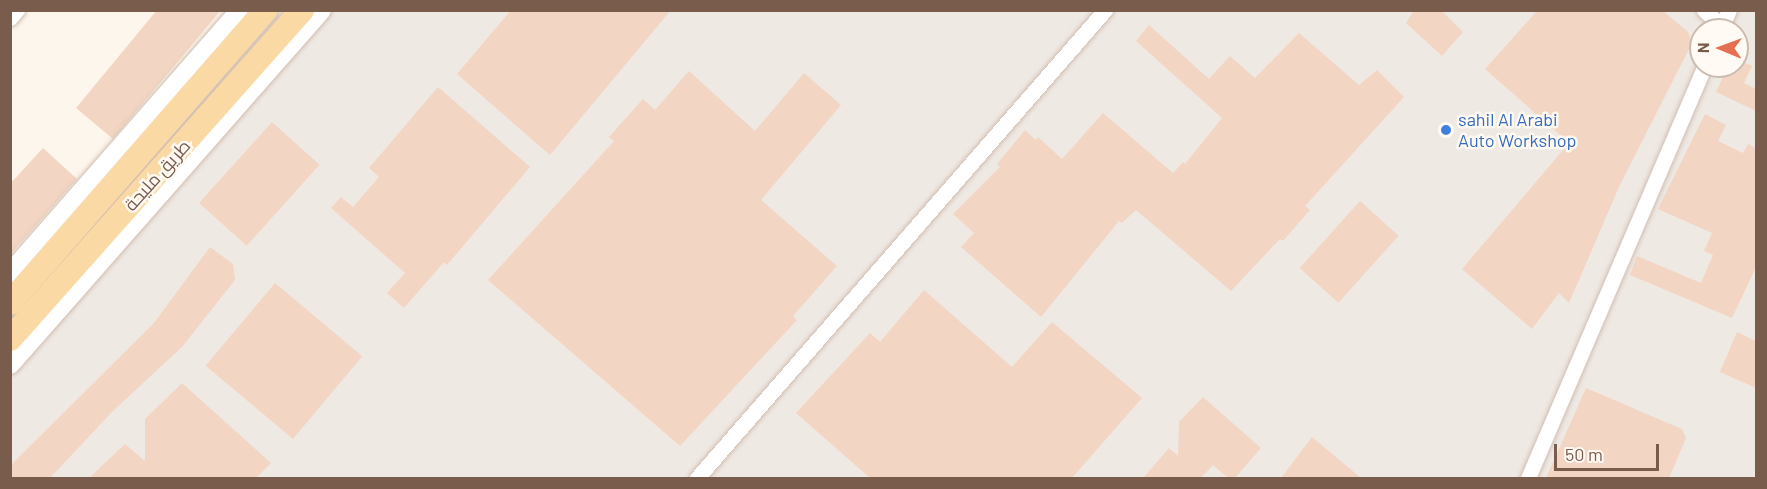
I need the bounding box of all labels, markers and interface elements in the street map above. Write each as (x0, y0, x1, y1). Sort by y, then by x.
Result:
north arrow (1689, 18, 1749, 78)
text: N (1693, 42, 1712, 53)
place label: sahil Al Arabi Auto Workshop (1458, 109, 1576, 152)
marker: sahil Al Arabi Auto Workshop (1439, 123, 1453, 137)
street label: طريق مليحة (119, 135, 195, 215)
scale bar (1557, 432, 1662, 470)
text: 50 m (1565, 443, 1603, 465)

